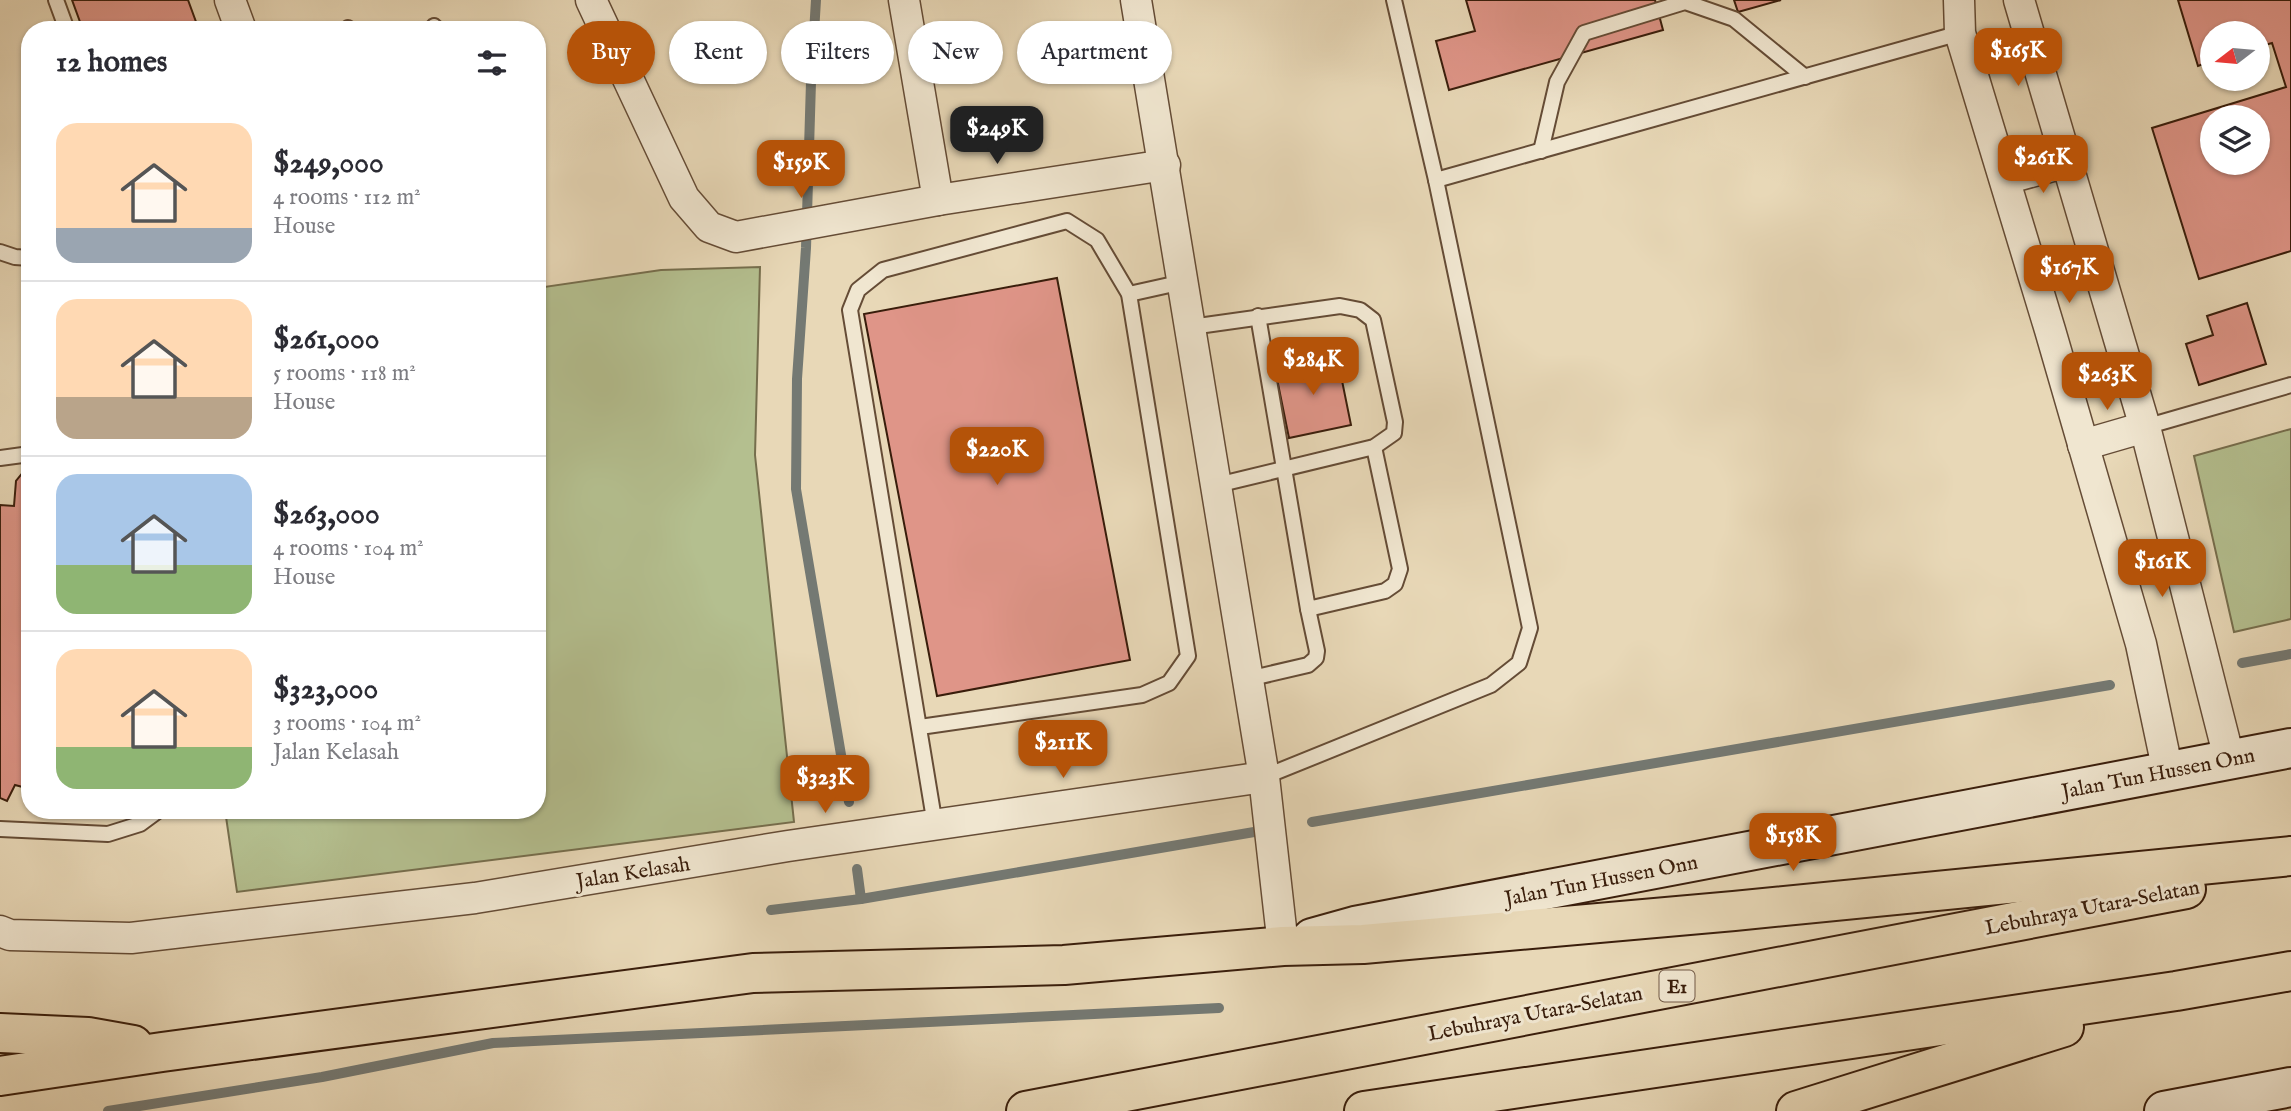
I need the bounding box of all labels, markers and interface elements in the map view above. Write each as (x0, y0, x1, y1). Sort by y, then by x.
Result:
chip: Buy (567, 21, 655, 84)
chip: Rent (669, 21, 767, 84)
chip: Filters (781, 21, 894, 84)
chip: New (908, 21, 1003, 84)
chip: Apartment (1017, 21, 1172, 84)
north arrow (2200, 21, 2270, 91)
map controls (2200, 21, 2270, 175)
pin: $165K (1969, 28, 2067, 88)
text: $165K (1990, 36, 2046, 65)
text: 12 homes (56, 44, 167, 82)
icon: filters (473, 44, 511, 82)
button: layers (2200, 105, 2270, 175)
pin: $249K (948, 106, 1046, 166)
text: $249K (966, 114, 1028, 143)
pin: $261K (1994, 136, 2092, 195)
pin: $159K (752, 140, 850, 200)
text: $261K (2014, 143, 2072, 172)
text: $249,000 (273, 145, 384, 183)
text: $159K (773, 148, 829, 177)
icon: home (112, 151, 196, 235)
text: 4 rooms · 112 m² (273, 183, 421, 212)
text: House (273, 212, 335, 241)
pin: $167K (2020, 246, 2118, 305)
text: $167K (2040, 253, 2098, 282)
text: $261,000 (273, 321, 380, 359)
icon: home (112, 327, 196, 411)
pin: $284K (1264, 338, 1362, 397)
text: $284K (1283, 345, 1343, 374)
pin: $263K (2058, 352, 2156, 412)
text: 5 rooms · 118 m² (273, 359, 416, 388)
text: $263K (2078, 360, 2136, 389)
text: House (273, 388, 335, 417)
pin: $220K (948, 428, 1046, 487)
text: $220K (966, 435, 1028, 464)
text: $263,000 (273, 496, 380, 534)
icon: home (112, 502, 196, 586)
text: 4 rooms · 104 m² (273, 534, 424, 563)
pin: $161K (2113, 540, 2211, 599)
text: $161K (2134, 547, 2190, 576)
text: House (273, 563, 335, 592)
text: $323,000 (273, 671, 378, 709)
icon: home (112, 677, 196, 761)
text: 3 rooms · 104 m² (273, 709, 421, 738)
pin: $211K (1014, 720, 1112, 780)
text: $211K (1034, 728, 1092, 757)
text: Jalan Kelasah (273, 738, 399, 767)
street label: Jalan Tun Hussen Onn (2057, 742, 2257, 807)
pin: $323K (776, 756, 874, 815)
text: $323K (796, 763, 854, 792)
pin: $158K (1744, 814, 1842, 873)
text: $158K (1765, 821, 1821, 850)
street label: Jalan Tun Hussen Onn (1500, 849, 1700, 914)
street label: Jalan Kelasah (572, 851, 692, 896)
street label: Lebuhraya Utara–Selatan (1983, 874, 2202, 943)
road number: E1 (1660, 970, 1694, 1002)
street label: Lebuhraya Utara–Selatan (1426, 980, 1645, 1049)

